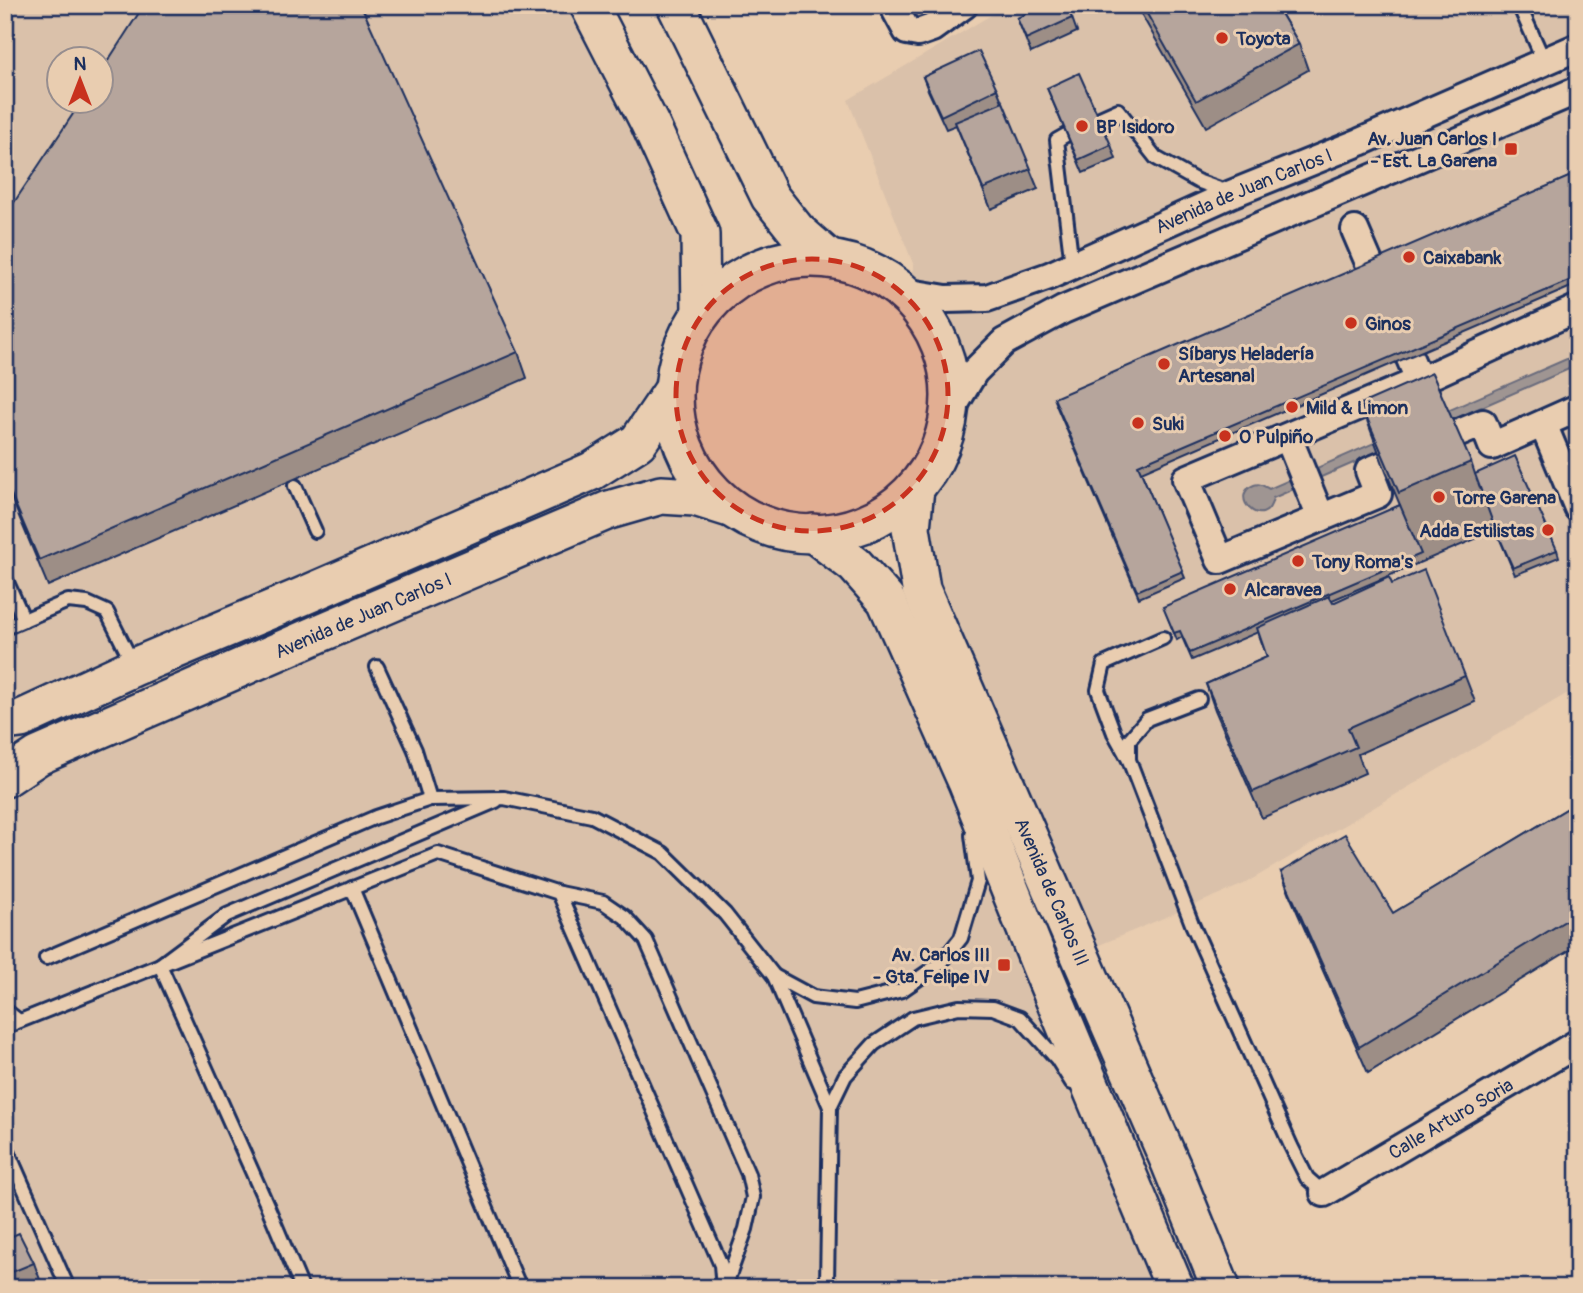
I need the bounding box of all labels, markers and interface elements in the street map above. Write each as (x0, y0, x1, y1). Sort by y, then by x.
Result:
place label: Toyota (1235, 27, 1291, 51)
marker: Toyota (1214, 30, 1230, 46)
north arrow (46, 46, 116, 116)
text: N (74, 52, 87, 76)
place label: BP Isidoro (1096, 115, 1175, 139)
marker: BP Isidoro (1074, 118, 1090, 134)
place label: Av. Juan Carlos I - Est. La Garena (1367, 127, 1497, 173)
marker: Av. Juan Carlos I - Est. La Garena (1503, 141, 1519, 157)
street label: Avenida de Juan Carlos I (1152, 143, 1336, 240)
place label: Caixabank (1423, 246, 1503, 270)
marker: Caixabank (1401, 249, 1417, 265)
place label: Ginos (1365, 312, 1411, 336)
marker: Ginos (1343, 315, 1359, 331)
place label: Síbarys Heladería Artesanal (1178, 342, 1314, 388)
marker: Síbarys Heladería Artesanal (1156, 356, 1172, 372)
place label: Mild & Limon (1306, 396, 1409, 420)
marker: Mild & Limon (1284, 399, 1300, 415)
place label: Suki (1152, 412, 1185, 436)
marker: Suki (1130, 415, 1146, 431)
place label: O Pulpiño (1239, 425, 1314, 449)
marker: O Pulpiño (1217, 428, 1233, 444)
place label: Torre Garena (1452, 486, 1556, 510)
marker: Torre Garena (1431, 489, 1447, 505)
place label: Adda Estilistas (1419, 519, 1534, 543)
marker: Adda Estilistas (1540, 522, 1556, 538)
place label: Tony Roma's (1311, 550, 1413, 574)
marker: Tony Roma's (1290, 553, 1306, 569)
street label: Avenida de Juan Carlos I (271, 567, 456, 664)
place label: Alcaravea (1244, 578, 1322, 602)
marker: Alcaravea (1222, 581, 1238, 597)
street label: Avenida de Carlos III (1009, 814, 1094, 970)
place label: Av. Carlos III - Gta. Felipe IV (873, 943, 990, 989)
marker: Av. Carlos III - Gta. Felipe IV (996, 957, 1012, 973)
street label: Calle Arturo Soria (1384, 1073, 1518, 1165)

